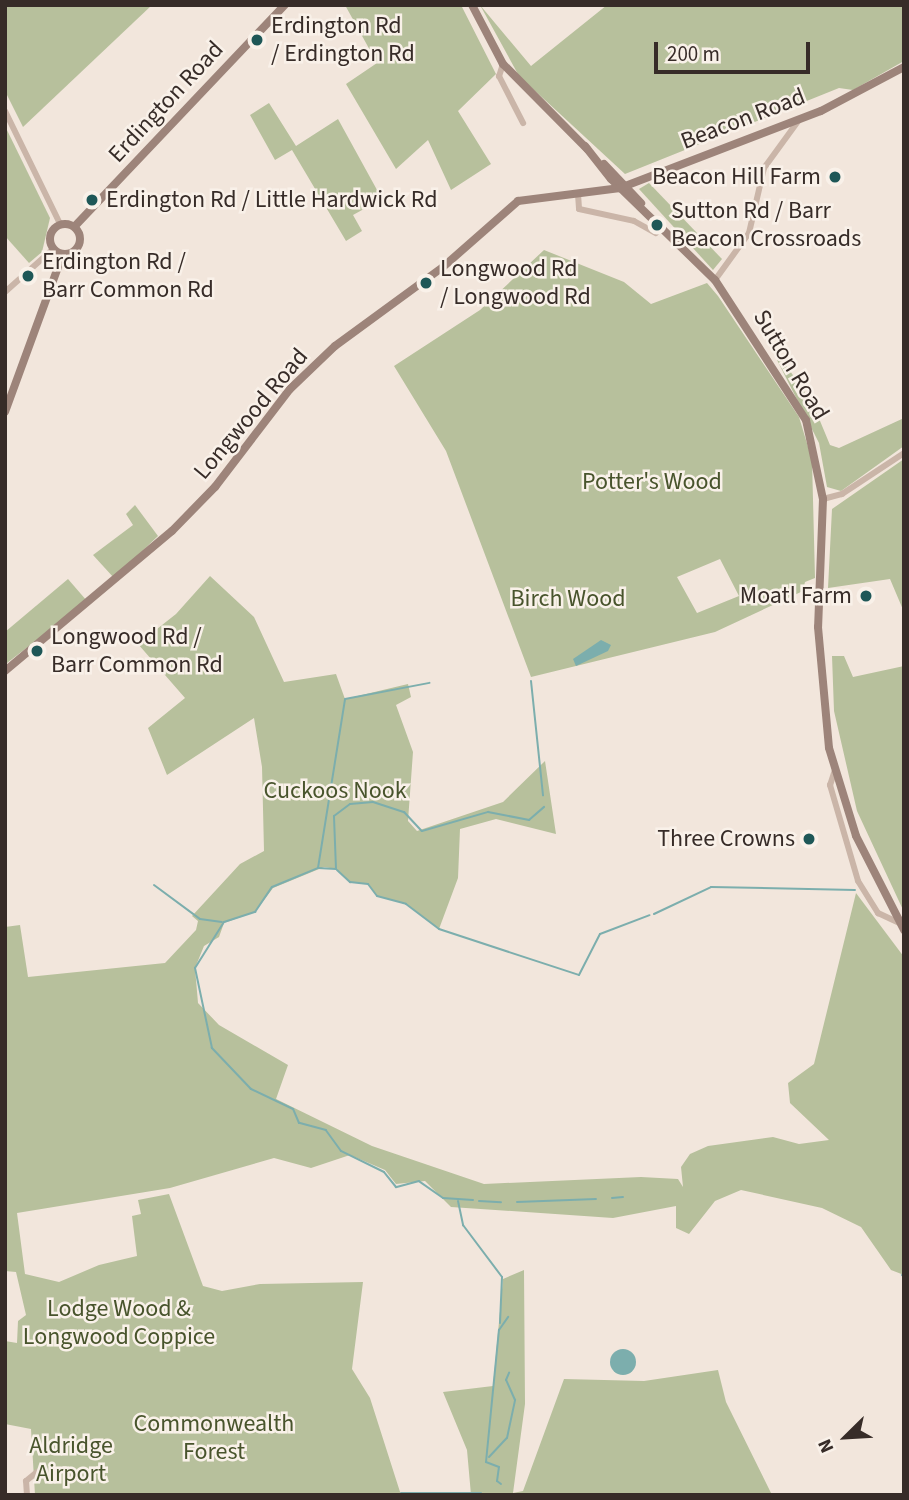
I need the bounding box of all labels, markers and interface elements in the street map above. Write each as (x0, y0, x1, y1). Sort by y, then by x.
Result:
place label: Erdington Rd / Erdington Rd (271, 12, 415, 68)
scale bar (657, 28, 813, 72)
marker: Erdington Rd / Erdington Rd (249, 32, 265, 48)
street label: Erdington Road (102, 35, 230, 169)
text: 200 m (667, 39, 720, 69)
street label: Beacon Road (677, 82, 809, 156)
place label: Beacon Hill Farm (652, 163, 821, 191)
marker: Beacon Hill Farm (827, 169, 843, 185)
place label: Erdington Rd / Little Hardwick Rd (106, 186, 437, 214)
marker: Erdington Rd / Little Hardwick Rd (84, 192, 100, 208)
place label: Sutton Rd / Barr Beacon Crossroads (671, 197, 861, 253)
marker: Sutton Rd / Barr Beacon Crossroads (649, 217, 665, 233)
place label: Erdington Rd / Barr Common Rd (42, 248, 214, 304)
place label: Longwood Rd / Longwood Rd (440, 255, 591, 311)
marker: Erdington Rd / Barr Common Rd (20, 268, 36, 284)
marker: Longwood Rd / Longwood Rd (418, 275, 434, 291)
street label: Sutton Road (747, 305, 835, 425)
street label: Longwood Road (188, 343, 314, 485)
park label: Potter's Wood (582, 468, 722, 496)
place label: Moatl Farm (740, 582, 852, 610)
park label: Birch Wood (510, 585, 626, 613)
marker: Moatl Farm (858, 588, 874, 604)
place label: Longwood Rd / Barr Common Rd (51, 623, 223, 679)
marker: Longwood Rd / Barr Common Rd (29, 643, 45, 659)
park label: Cuckoos Nook (263, 777, 407, 805)
place label: Three Crowns (657, 825, 795, 853)
marker: Three Crowns (801, 831, 817, 847)
park label: Lodge Wood & Longwood Coppice (23, 1295, 215, 1351)
north arrow (811, 1402, 881, 1472)
park label: Commonwealth Forest (134, 1410, 294, 1466)
park label: Aldridge Airport (29, 1432, 113, 1488)
text: N (811, 1434, 841, 1457)

